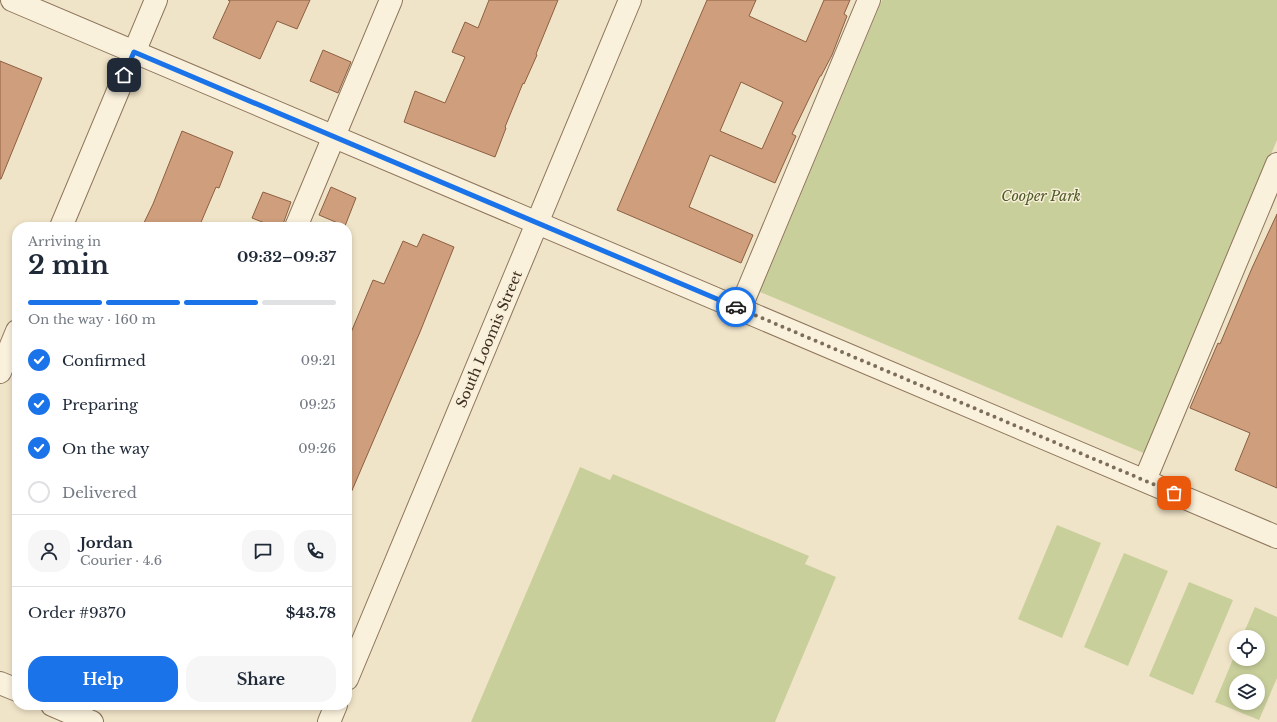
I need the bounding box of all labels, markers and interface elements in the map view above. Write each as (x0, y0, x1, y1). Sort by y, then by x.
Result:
pin (107, 58, 141, 92)
icon: home (113, 64, 135, 86)
park label: Cooper Park (1001, 187, 1081, 205)
text: Arriving in (28, 233, 101, 250)
text: 09:32–09:37 (237, 247, 336, 266)
text: 2 min (28, 249, 109, 281)
street label: South Loomis Street (452, 267, 526, 410)
courier (716, 287, 756, 327)
icon: car (725, 296, 747, 318)
text: On the way · 160 m (28, 311, 156, 328)
icon: check (28, 349, 50, 371)
text: Confirmed (62, 351, 146, 370)
text: 09:21 (301, 352, 336, 369)
icon: check (28, 393, 50, 415)
text: Preparing (62, 395, 138, 414)
text: 09:25 (299, 396, 336, 413)
icon: check (28, 437, 50, 459)
text: On the way (62, 439, 150, 458)
text: 09:26 (298, 440, 336, 457)
pin (1157, 476, 1191, 510)
icon: bag (1163, 482, 1185, 504)
text: Delivered (62, 483, 137, 502)
button: person (28, 530, 70, 572)
button: chat (242, 530, 284, 572)
button: phone (294, 530, 336, 572)
text: Jordan (80, 533, 133, 552)
text: Courier · 4.6 (80, 552, 162, 569)
text: Order #9370 (28, 603, 126, 622)
text: $43.78 (286, 603, 336, 622)
map controls (1229, 630, 1265, 710)
button: locate (1229, 630, 1265, 666)
button: Help (28, 656, 178, 702)
button: Share (186, 656, 336, 702)
button: layers (1229, 674, 1265, 710)

